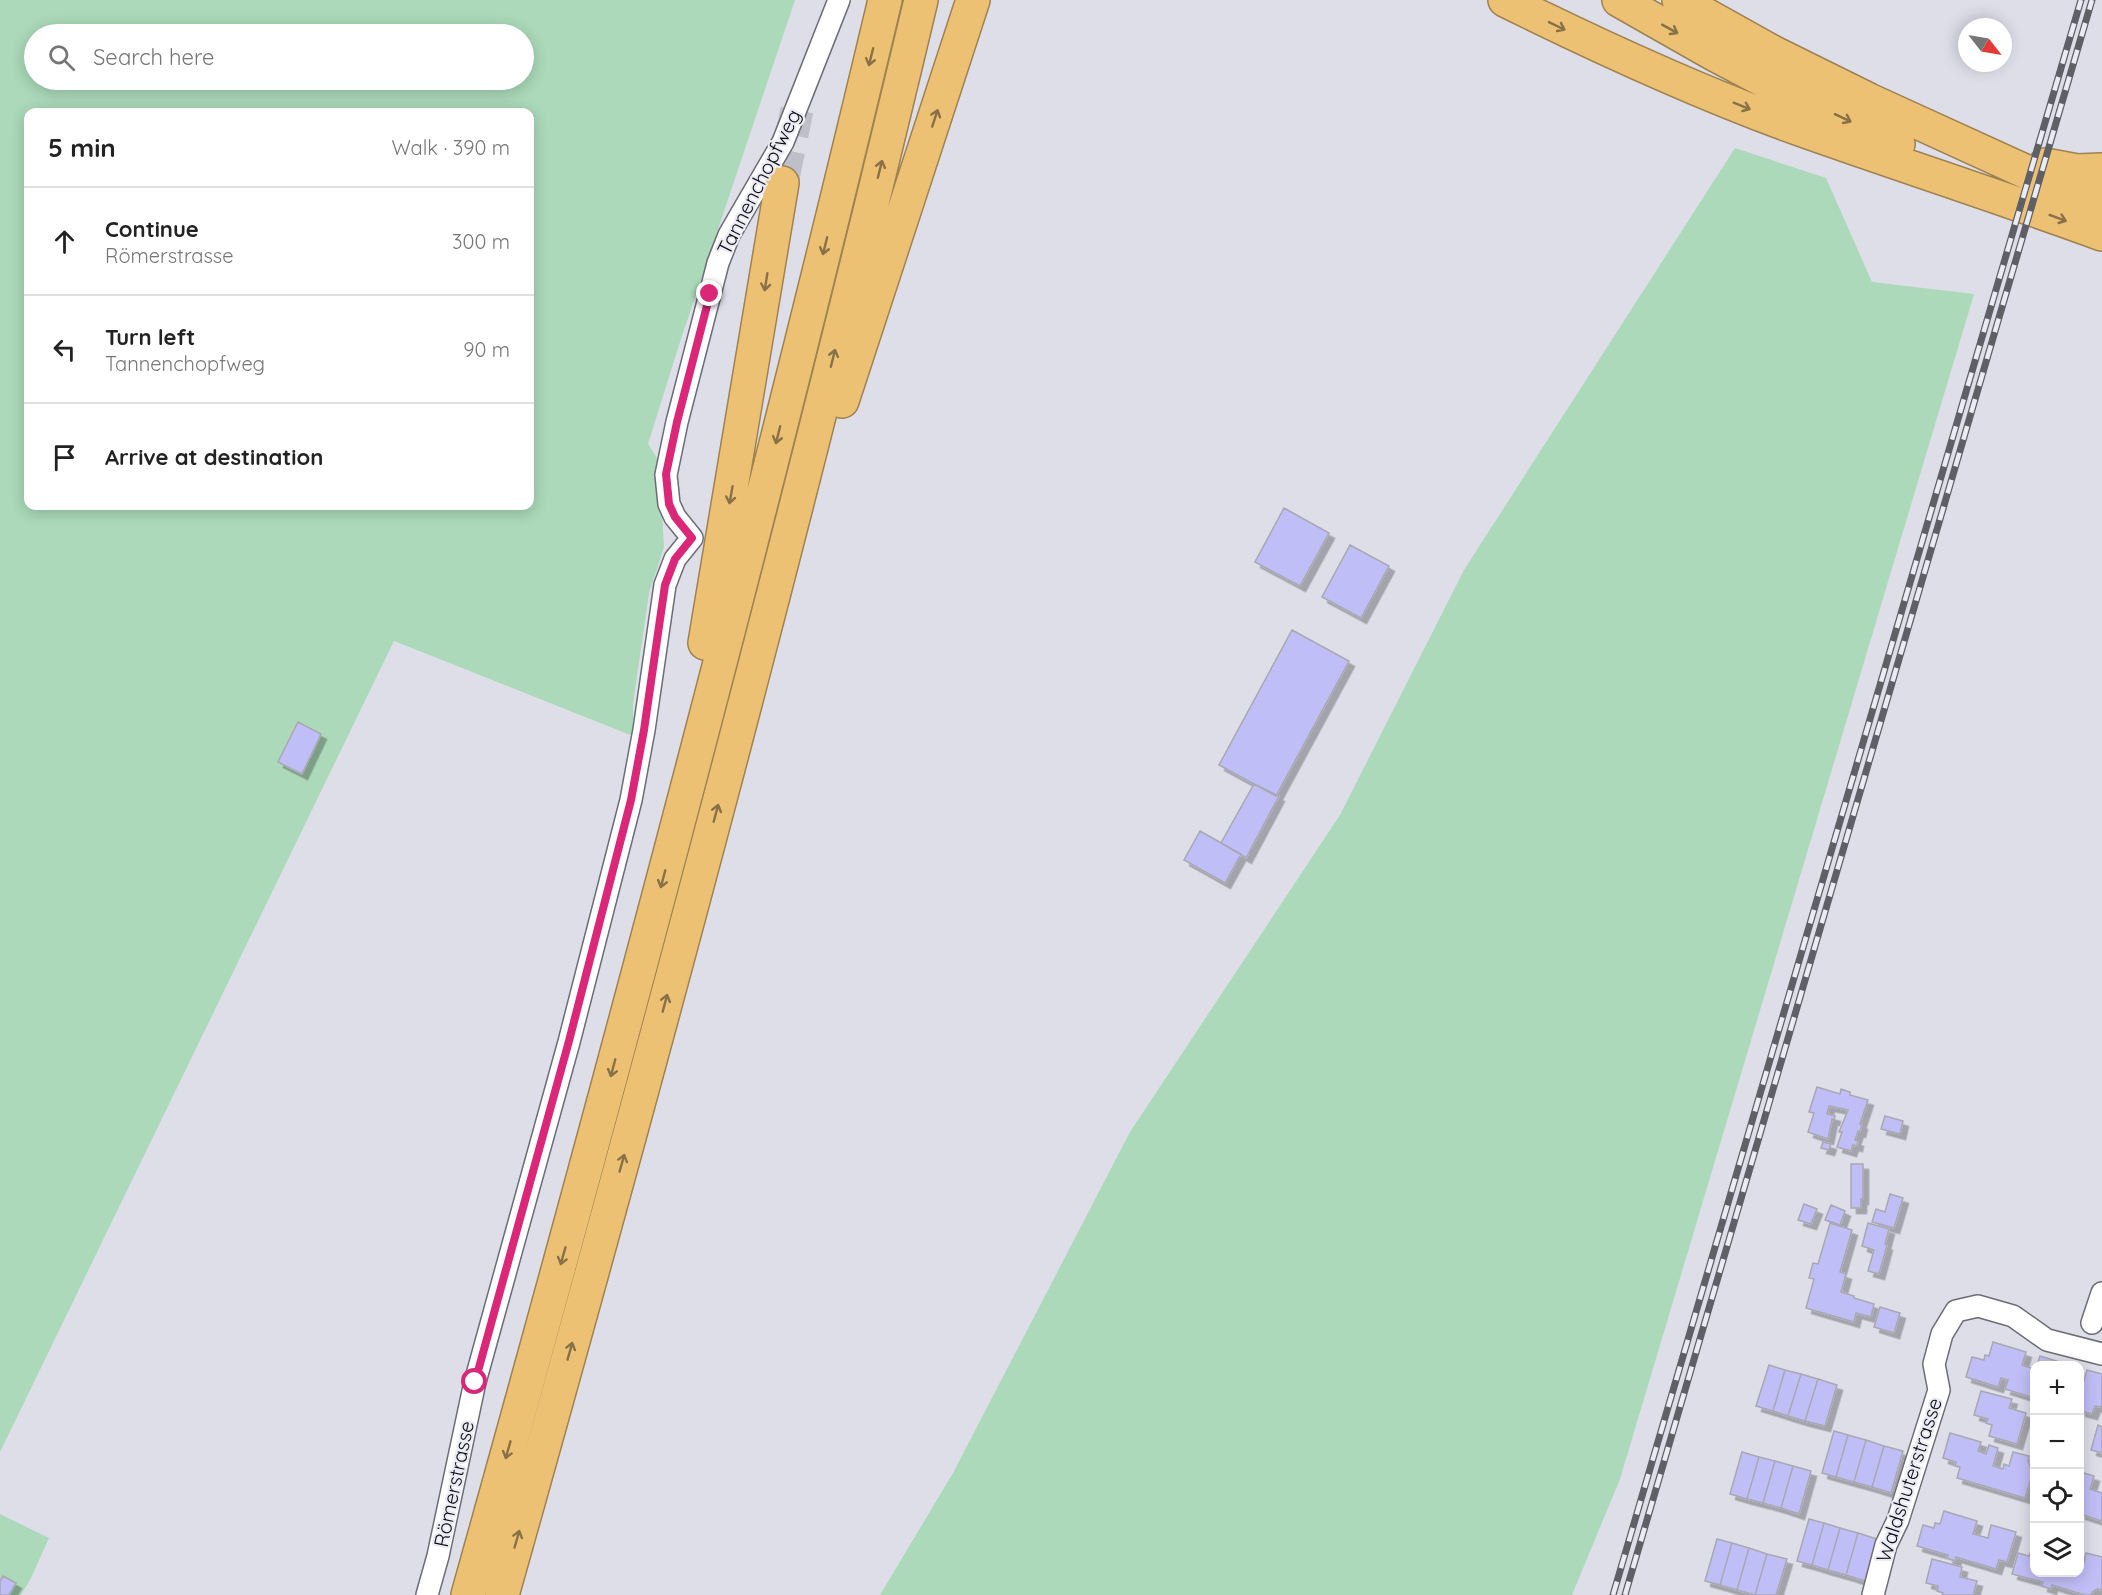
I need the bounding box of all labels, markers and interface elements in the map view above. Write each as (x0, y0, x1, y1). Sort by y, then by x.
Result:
north arrow (1958, 18, 2012, 72)
one-way arrow (1548, 21, 1566, 32)
search box (24, 24, 534, 90)
one-way arrow (1660, 24, 1678, 35)
icon: search (45, 41, 78, 74)
text: Search here (93, 43, 214, 71)
one-way arrow (865, 47, 877, 66)
one-way arrow (1733, 102, 1751, 113)
street label: Tannenchopfweg (711, 105, 806, 259)
one-way arrow (930, 109, 941, 128)
one-way arrow (1834, 112, 1852, 124)
text: 5 min (48, 131, 116, 164)
text: Walk · 390 m (391, 135, 510, 160)
one-way arrow (875, 160, 886, 179)
one-way arrow (2049, 214, 2067, 225)
text: Continue (105, 215, 199, 243)
icon: ahead (48, 225, 81, 258)
text: 300 m (452, 229, 510, 254)
one-way arrow (818, 236, 830, 255)
text: Römerstrasse (105, 243, 234, 268)
one-way arrow (760, 272, 771, 292)
route end (696, 280, 722, 306)
text: Turn left (105, 323, 195, 351)
icon: left (48, 333, 81, 366)
text: 90 m (463, 337, 510, 362)
one-way arrow (827, 349, 839, 368)
text: Tannenchopfweg (105, 351, 265, 376)
one-way arrow (771, 426, 783, 445)
icon: arrive (48, 441, 81, 474)
text: Arrive at destination (105, 443, 323, 471)
one-way arrow (725, 485, 736, 505)
one-way arrow (710, 804, 722, 823)
one-way arrow (657, 869, 668, 888)
one-way arrow (660, 994, 672, 1013)
one-way arrow (607, 1058, 618, 1077)
one-way arrow (617, 1154, 628, 1173)
one-way arrow (557, 1246, 568, 1265)
one-way arrow (565, 1342, 576, 1361)
map controls (2030, 1361, 2084, 1577)
button: + (2030, 1361, 2084, 1415)
route start (461, 1368, 487, 1394)
street label: Waldshuterstrasse (1870, 1394, 1947, 1565)
button: − (2030, 1415, 2084, 1469)
street label: Römerstrasse (428, 1418, 479, 1549)
one-way arrow (502, 1440, 513, 1459)
button: locate (2030, 1469, 2084, 1523)
button: layers (2030, 1523, 2084, 1577)
one-way arrow (512, 1530, 524, 1549)

